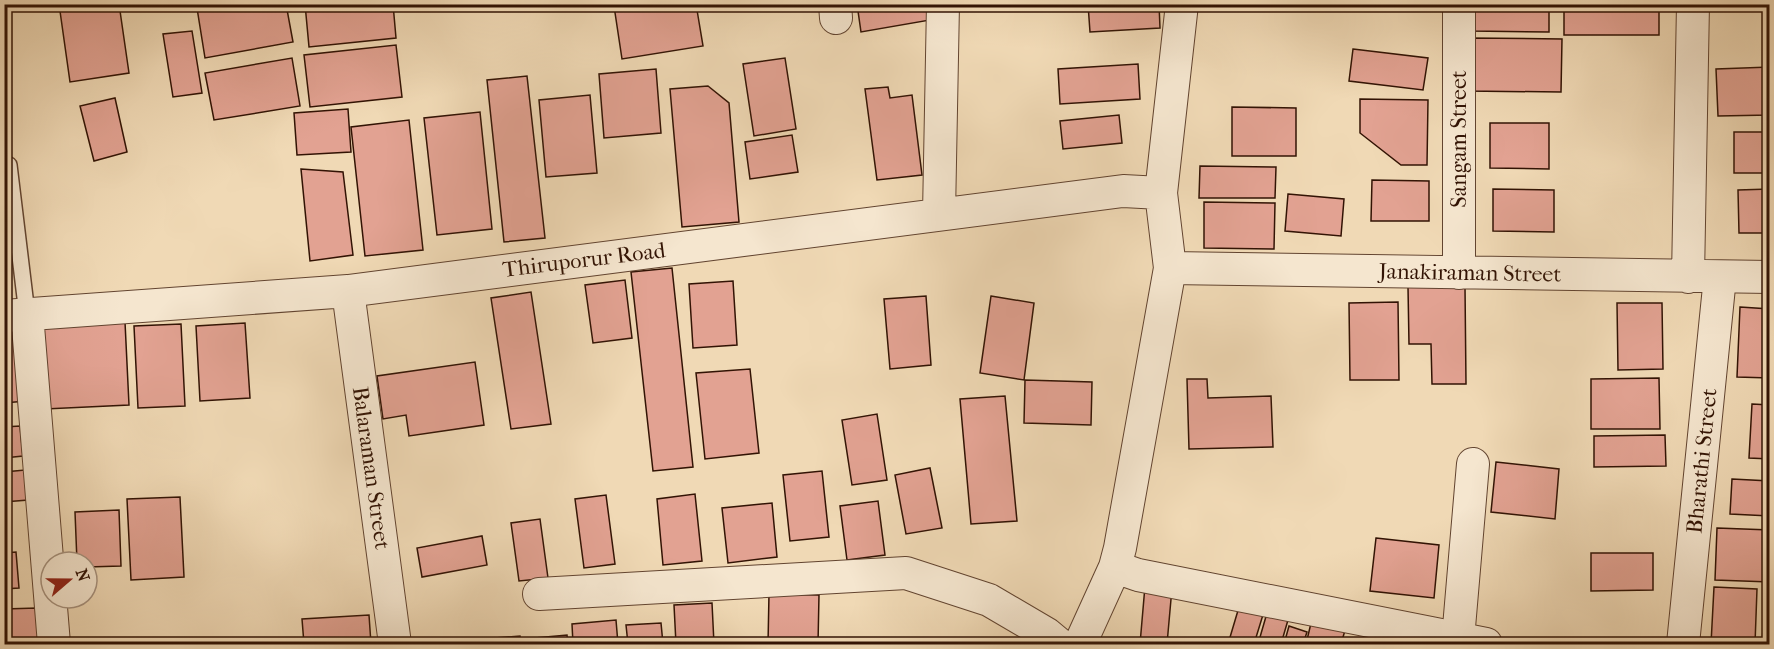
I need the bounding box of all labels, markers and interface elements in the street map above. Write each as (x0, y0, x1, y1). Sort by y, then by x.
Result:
street label: Sangam Street (1446, 70, 1472, 208)
street label: Thiruporur Road (501, 237, 668, 283)
street label: Janakiraman Street (1377, 258, 1562, 288)
street label: Balaraman Street (347, 385, 395, 551)
street label: Bharathi Street (1681, 387, 1723, 535)
north arrow (39, 550, 99, 610)
text: N (72, 566, 94, 585)

